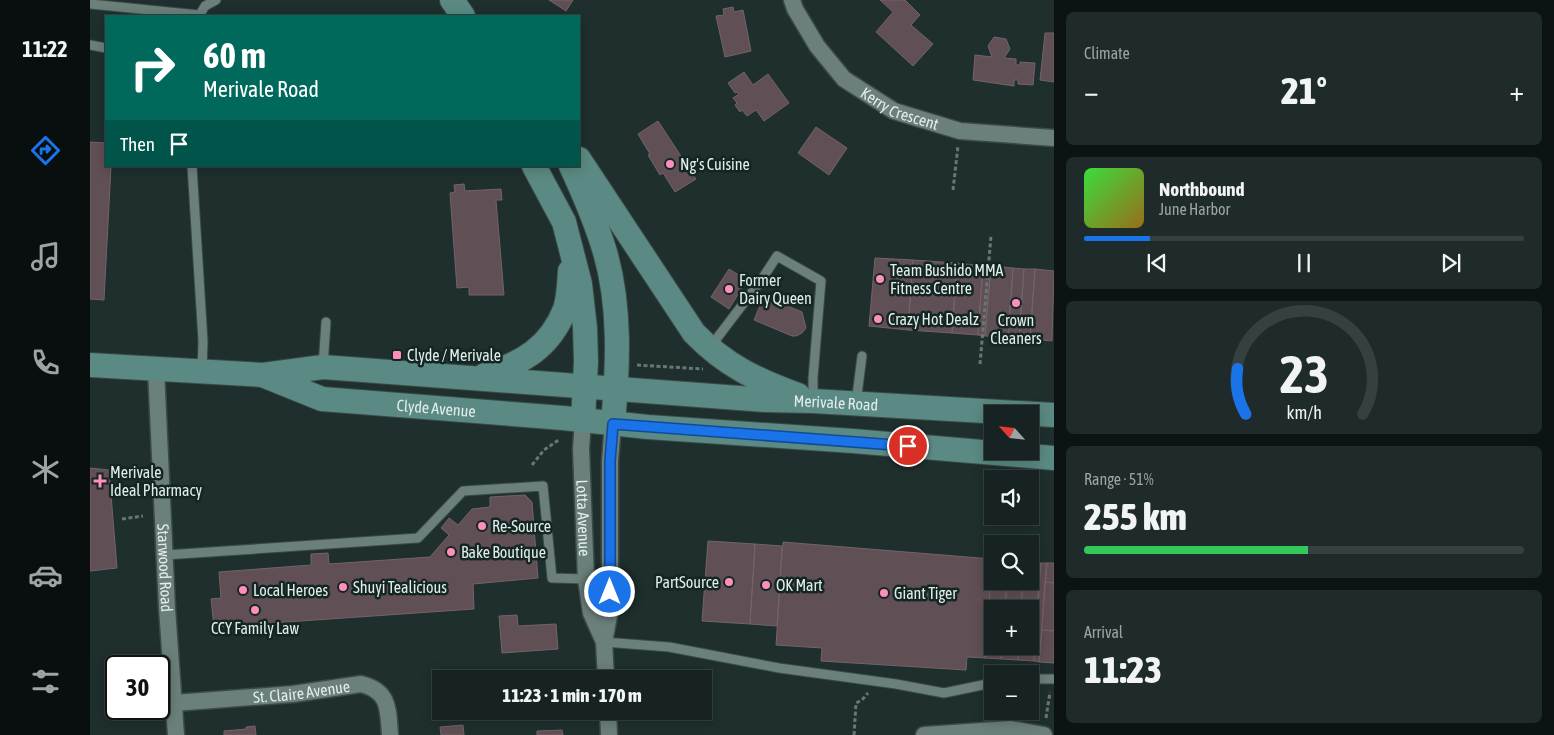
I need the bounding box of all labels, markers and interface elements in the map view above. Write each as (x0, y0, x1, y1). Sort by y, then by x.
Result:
icon: right (120, 35, 185, 100)
text: 60 m (203, 35, 266, 75)
text: 11:22 (22, 36, 68, 62)
text: Climate (1084, 44, 1130, 62)
text: 21° (1281, 69, 1327, 112)
text: − (1084, 75, 1099, 107)
text: + (1509, 75, 1524, 107)
text: Merivale Road (203, 76, 319, 102)
street label: Kerry Crescent (858, 83, 941, 133)
icon: arrive (165, 130, 193, 158)
icon: directions (28, 133, 63, 168)
text: Then (120, 133, 155, 155)
place label: Ng's Cuisine (680, 155, 750, 174)
marker: Ng's Cuisine (664, 158, 676, 170)
text: Northbound (1159, 178, 1245, 200)
text: June Harbor (1159, 200, 1230, 218)
icon: music (28, 239, 63, 274)
icon: previous (1143, 249, 1171, 277)
icon: pause (1290, 249, 1318, 277)
icon: next (1437, 249, 1465, 277)
place label: Team Bushido MMA Fitness Centre (890, 261, 1004, 297)
place label: Former Dairy Queen (739, 271, 812, 308)
marker: Team Bushido MMA Fitness Centre (874, 273, 886, 285)
marker: Former Dairy Queen (723, 283, 735, 295)
marker: Crown Cleaners (1010, 297, 1022, 309)
place label: Crazy Hot Dealz (888, 310, 979, 329)
place label: Crown Cleaners (990, 311, 1042, 347)
marker: Crazy Hot Dealz (872, 313, 884, 325)
text: 23 (1280, 344, 1328, 404)
icon: phone (28, 345, 63, 380)
place label: Clyde / Merivale (407, 346, 501, 365)
marker: Clyde / Merivale (391, 349, 403, 361)
street label: Merivale Road (794, 392, 879, 414)
street label: Clyde Avenue (396, 396, 476, 420)
text: km/h (1286, 402, 1322, 423)
north arrow (984, 405, 1039, 460)
map controls (984, 405, 1039, 720)
pin (887, 425, 929, 467)
icon: arrive (894, 432, 922, 460)
icon: climate (28, 452, 63, 487)
place label: Merivale Ideal Pharmacy (110, 463, 202, 500)
button: sound (984, 470, 1039, 525)
text: Range · 51% (1084, 470, 1154, 488)
marker: Merivale Ideal Pharmacy (94, 475, 106, 487)
street label: Lotta Avenue (573, 479, 594, 557)
text: 255 km (1084, 495, 1187, 538)
place label: Re-Source (492, 517, 551, 535)
marker: Re-Source (476, 520, 488, 532)
street label: Starwood Road (154, 523, 176, 613)
button: search (984, 535, 1039, 590)
place label: Bake Boutique (461, 543, 546, 562)
marker: Bake Boutique (445, 546, 457, 558)
icon: car (28, 558, 63, 593)
position arrow (583, 565, 635, 617)
place label: PartSource (655, 573, 719, 591)
marker: PartSource (723, 576, 735, 588)
place label: OK Mart (776, 576, 823, 594)
place label: Shuyi Tealicious (353, 578, 447, 597)
marker: OK Mart (760, 579, 772, 591)
place label: Local Heroes (253, 581, 329, 599)
marker: Shuyi Tealicious (337, 581, 349, 593)
marker: Local Heroes (237, 584, 249, 596)
place label: Giant Tiger (894, 584, 957, 603)
marker: Giant Tiger (878, 587, 890, 599)
button: + (984, 600, 1039, 655)
marker: CCY Family Law (249, 604, 261, 616)
place label: CCY Family Law (211, 619, 300, 638)
text: Arrival (1084, 623, 1123, 641)
text: 11:23 (1084, 648, 1162, 691)
speed limit sign: 30 (105, 655, 170, 720)
icon: filters (28, 664, 63, 699)
button: − (984, 665, 1039, 720)
street label: St. Claire Avenue (252, 677, 351, 706)
text: 11:23 · 1 min · 170 m (502, 684, 642, 706)

